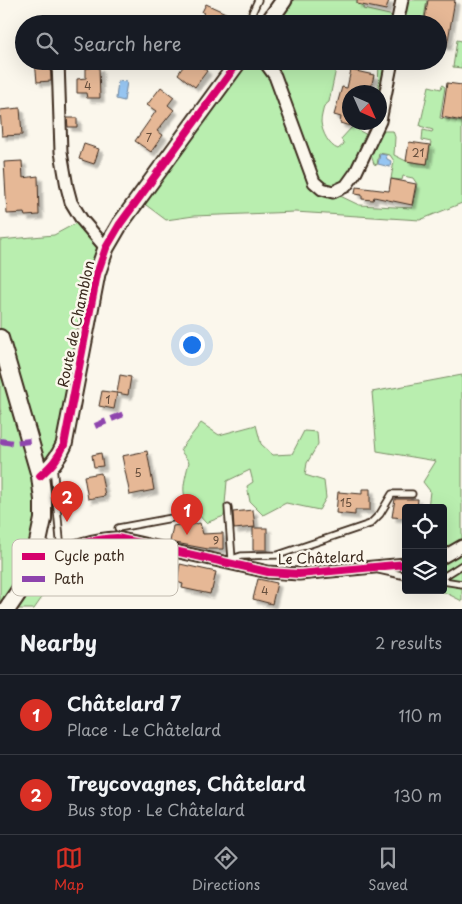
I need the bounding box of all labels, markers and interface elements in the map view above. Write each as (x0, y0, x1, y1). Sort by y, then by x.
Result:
search box (15, 15, 447, 70)
icon: search (33, 29, 61, 57)
text: Search here (73, 29, 182, 57)
house number: 4 (84, 77, 92, 94)
north arrow (342, 85, 387, 130)
house number: 7 (146, 129, 152, 146)
house number: 21 (412, 144, 424, 161)
street label: Route de Chamblon (52, 258, 99, 389)
your location (179, 332, 205, 358)
house number: 1 (106, 391, 111, 408)
house number: 5 (134, 464, 142, 481)
pin: 2 (51, 481, 83, 522)
pin: 1 (171, 494, 203, 535)
house number: 15 (340, 494, 352, 511)
map controls (402, 504, 447, 594)
button: locate (402, 504, 447, 549)
house number: 9 (213, 532, 219, 549)
legend (12, 539, 178, 596)
text: Cycle path (54, 545, 125, 566)
street label: Le Châtelard (277, 545, 365, 570)
button: layers (402, 549, 447, 594)
text: Path (54, 568, 84, 589)
house number: 4 (261, 582, 269, 599)
text: Nearby (20, 626, 97, 658)
text: 2 results (375, 630, 442, 654)
text: Châtelard 7 (67, 689, 181, 717)
text: 1 (32, 703, 40, 727)
text: 110 m (399, 703, 442, 727)
text: Place · Le Châtelard (67, 717, 221, 741)
text: Treycovagnes, Châtelard (67, 769, 306, 797)
text: 2 (30, 783, 42, 807)
text: 130 m (394, 783, 442, 807)
text: Bus stop · Le Châtelard (67, 797, 245, 821)
tab: Map (54, 844, 84, 895)
tab: Directions (192, 844, 260, 895)
tab: Saved (368, 844, 408, 895)

